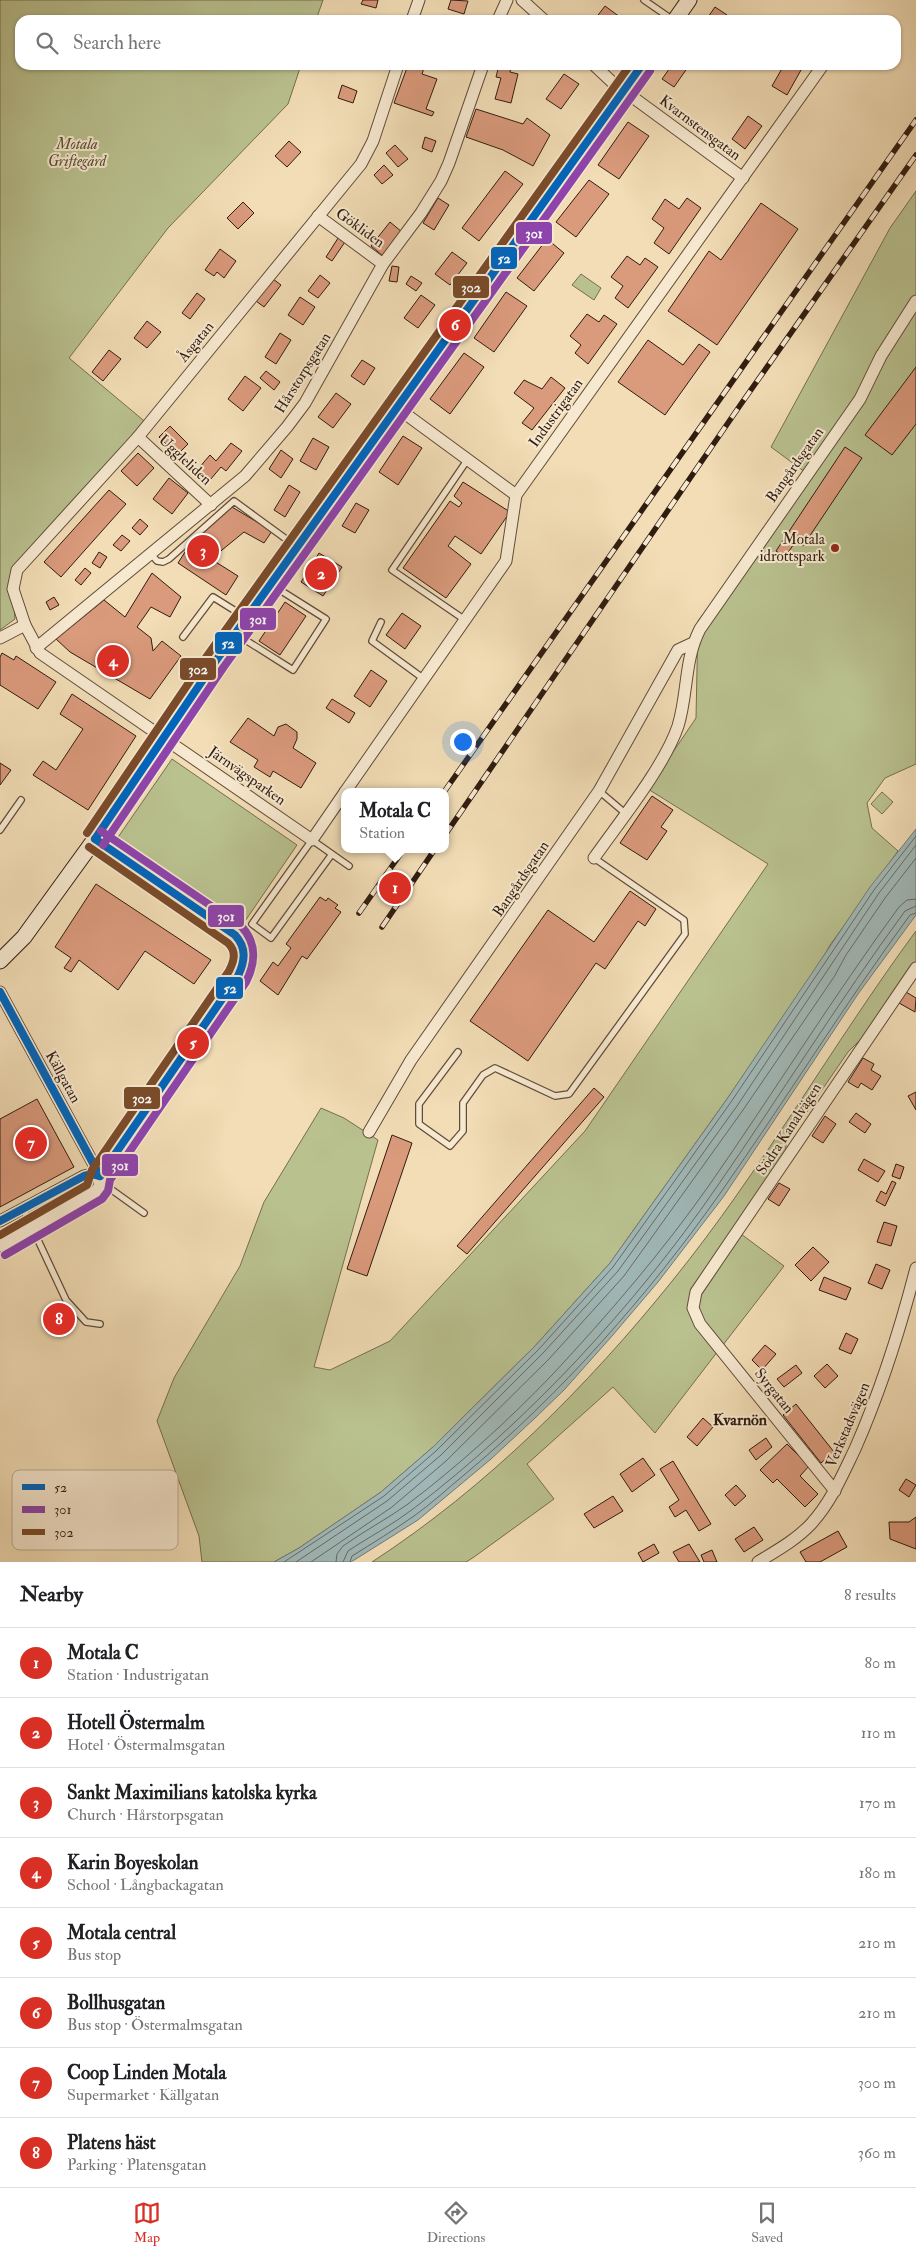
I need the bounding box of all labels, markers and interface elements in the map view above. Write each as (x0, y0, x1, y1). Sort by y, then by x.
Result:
search box (15, 15, 901, 70)
icon: search (33, 29, 61, 57)
text: Search here (73, 31, 161, 55)
street label: Kvarnstensgatan (655, 91, 745, 165)
park label: Motala Griftegård (48, 135, 108, 171)
street label: Gökliden (332, 204, 388, 252)
line badge: 301 (515, 221, 553, 245)
text: 301 (525, 225, 543, 242)
line badge: 52 (490, 246, 518, 270)
text: 52 (497, 250, 511, 267)
line badge: 302 (452, 275, 490, 299)
text: 302 (461, 279, 481, 296)
pin: 6 (439, 306, 471, 344)
street label: Åsgatan (172, 317, 218, 367)
street label: Hårstorpsgatan (271, 329, 336, 418)
street label: Industrigatan (525, 375, 588, 451)
street label: Bangårdsgatan (762, 423, 828, 506)
street label: Uggleliden (154, 431, 216, 490)
place label: Motala idrottspark (760, 530, 826, 567)
pin: 3 (187, 532, 219, 570)
marker: Motala idrottspark (829, 542, 841, 554)
pin: 2 (305, 555, 337, 593)
line badge: 301 (239, 607, 277, 631)
text: 301 (249, 611, 267, 628)
line badge: 52 (214, 631, 243, 655)
text: 52 (221, 635, 235, 652)
pin: 4 (97, 642, 129, 680)
line badge: 302 (179, 657, 217, 681)
text: 302 (188, 661, 208, 678)
your location (450, 729, 476, 755)
street label: Järnvägsparken (203, 742, 290, 811)
popup (341, 788, 449, 853)
text: Motala C (359, 799, 431, 823)
text: Station (359, 823, 405, 843)
street label: Bangårdsgatan (489, 837, 554, 921)
pin: 1 (379, 869, 411, 907)
line badge: 301 (207, 904, 245, 928)
text: 301 (217, 908, 235, 925)
line badge: 52 (215, 976, 244, 1000)
text: 52 (223, 980, 237, 997)
pin: 5 (177, 1024, 209, 1062)
street label: Källgatan (41, 1048, 85, 1107)
street label: Södra Kanalvägen (752, 1079, 826, 1179)
line badge: 302 (123, 1086, 161, 1110)
text: 302 (132, 1090, 152, 1107)
pin: 7 (15, 1124, 47, 1162)
line badge: 301 (101, 1153, 139, 1177)
text: 301 (111, 1157, 129, 1174)
pin: 8 (43, 1300, 75, 1338)
street label: Syrgatan (750, 1365, 798, 1418)
street label: Verkstadsvägen (822, 1379, 875, 1471)
district label: Kvarnön (713, 1410, 768, 1430)
legend (12, 1470, 178, 1550)
text: 52 (54, 1479, 67, 1496)
text: 301 (54, 1501, 71, 1518)
text: 302 (54, 1524, 74, 1541)
text: Nearby (20, 1581, 83, 1608)
text: 8 results (844, 1585, 896, 1605)
text: Motala C (67, 1641, 139, 1665)
text: 1 (33, 1653, 39, 1673)
text: 80 m (865, 1653, 896, 1673)
text: Station · Industrigatan (67, 1665, 209, 1685)
text: Hotell Östermalm (67, 1711, 205, 1735)
text: 2 (32, 1723, 40, 1743)
text: 110 m (861, 1723, 896, 1743)
text: Hotel · Östermalmsgatan (67, 1735, 225, 1755)
text: Sankt Maximilians katolska kyrka (67, 1781, 317, 1805)
text: 3 (33, 1793, 39, 1813)
text: 170 m (859, 1793, 896, 1813)
text: Church · Hårstorpsgatan (67, 1805, 224, 1825)
text: Karin Boyeskolan (67, 1851, 199, 1875)
text: 4 (32, 1863, 40, 1883)
text: 180 m (859, 1863, 896, 1883)
text: School · Långbackagatan (67, 1875, 224, 1895)
text: Motala central (67, 1921, 176, 1945)
text: 5 (32, 1933, 40, 1953)
text: 210 m (858, 1933, 896, 1953)
text: Bus stop (67, 1945, 121, 1965)
text: Bollhusgatan (67, 1991, 165, 2015)
text: 6 (32, 2003, 40, 2023)
text: 210 m (858, 2003, 896, 2023)
text: Bus stop · Östermalmsgatan (67, 2015, 243, 2035)
text: Coop Linden Motala (67, 2061, 226, 2085)
text: 7 (32, 2073, 40, 2093)
text: 300 m (858, 2073, 896, 2093)
text: Supermarket · Källgatan (67, 2085, 219, 2105)
text: Platens häst (67, 2131, 156, 2155)
text: 8 (32, 2143, 40, 2163)
text: 360 m (858, 2143, 896, 2163)
text: Parking · Platensgatan (67, 2155, 207, 2175)
tab: Map (133, 2199, 161, 2246)
tab: Directions (427, 2199, 485, 2246)
tab: Saved (751, 2199, 783, 2246)

